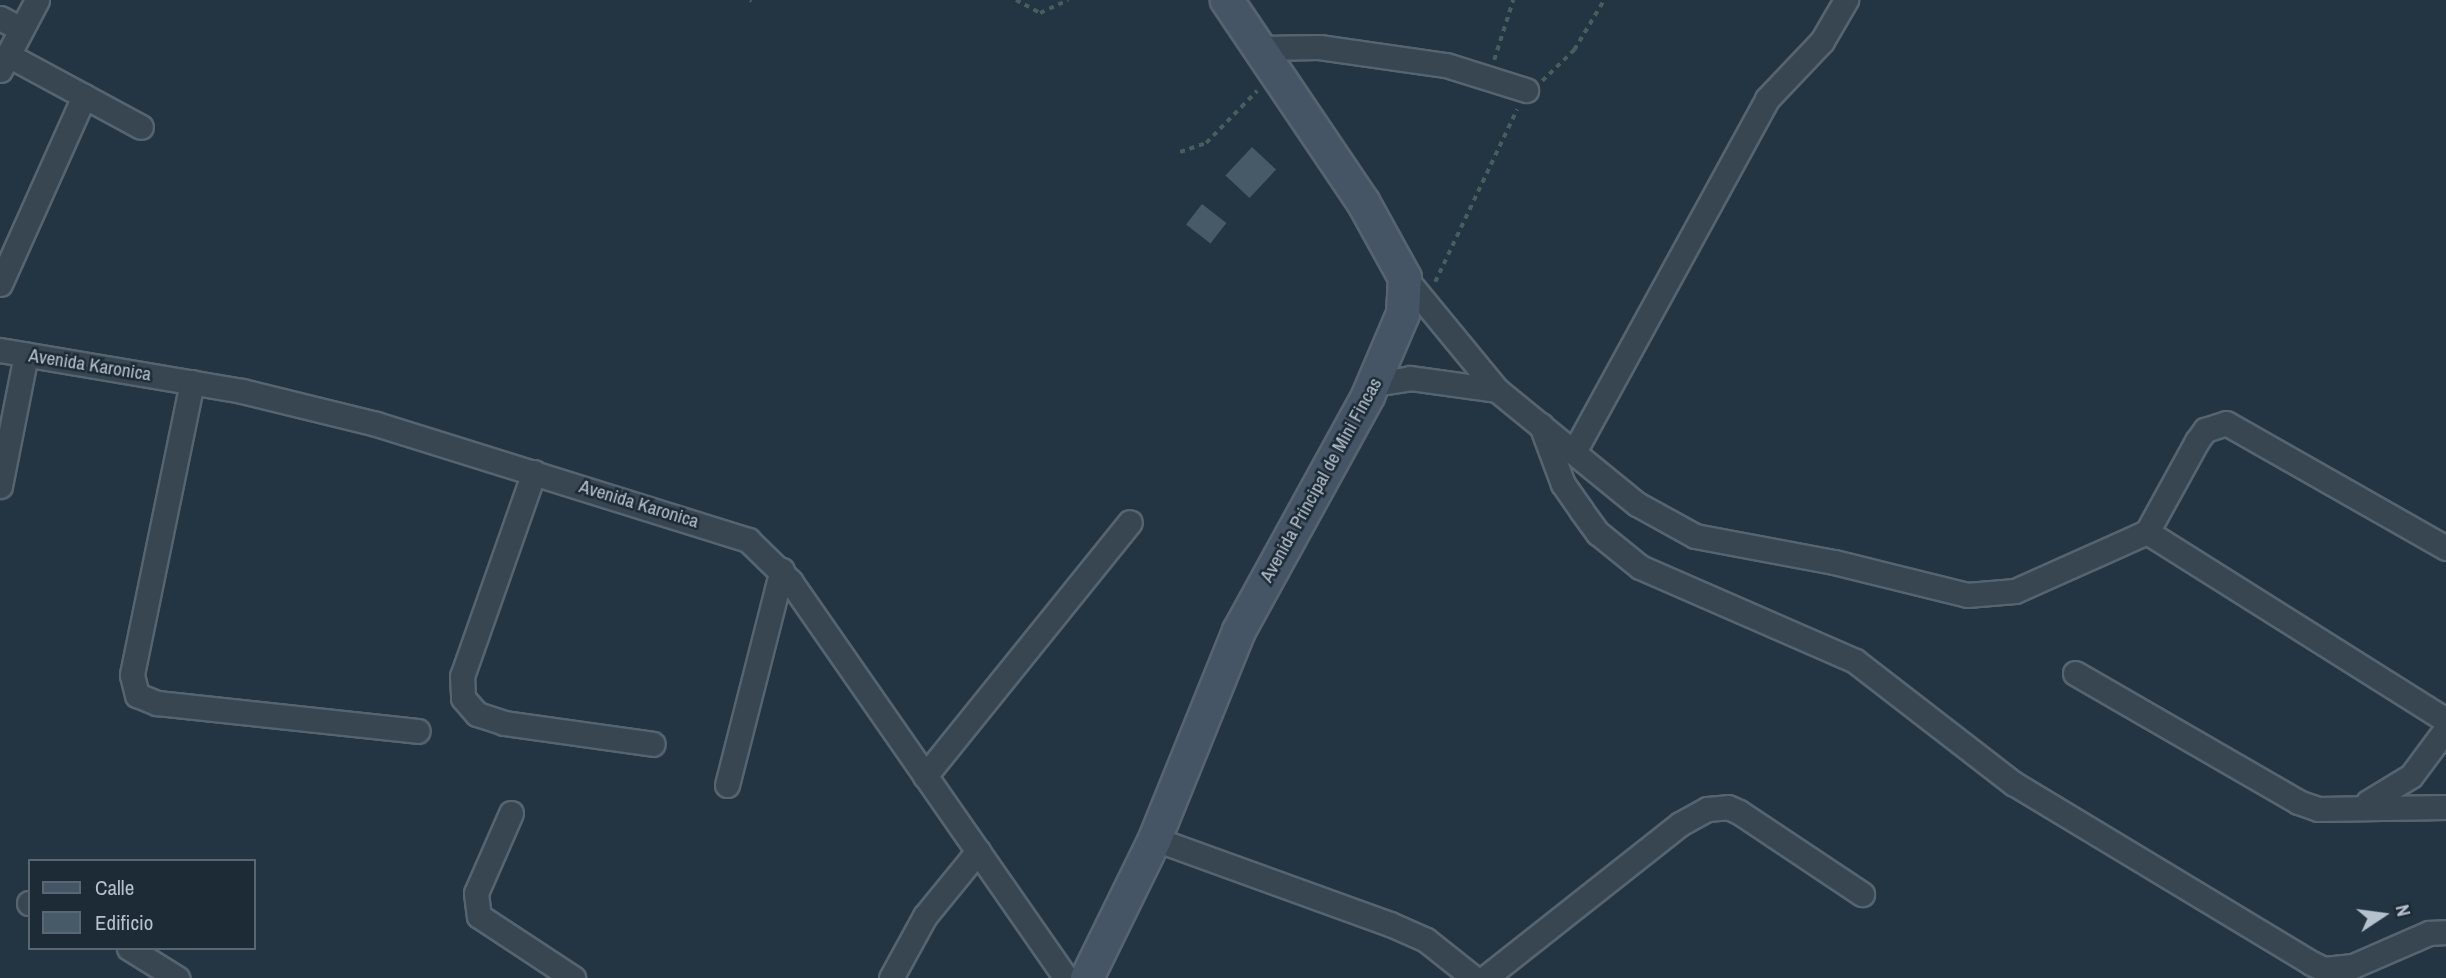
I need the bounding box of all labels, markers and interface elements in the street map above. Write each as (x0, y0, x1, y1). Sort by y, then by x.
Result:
street label: Avenida Karonica (27, 344, 153, 386)
street label: Avenida Principal de Mini Fincas (1255, 374, 1387, 586)
street label: Avenida Karonica (577, 475, 701, 533)
legend (28, 859, 256, 950)
text: Calle (95, 873, 134, 902)
north arrow (2348, 880, 2418, 950)
text: N (2390, 902, 2417, 919)
text: Edificio (95, 908, 153, 937)

